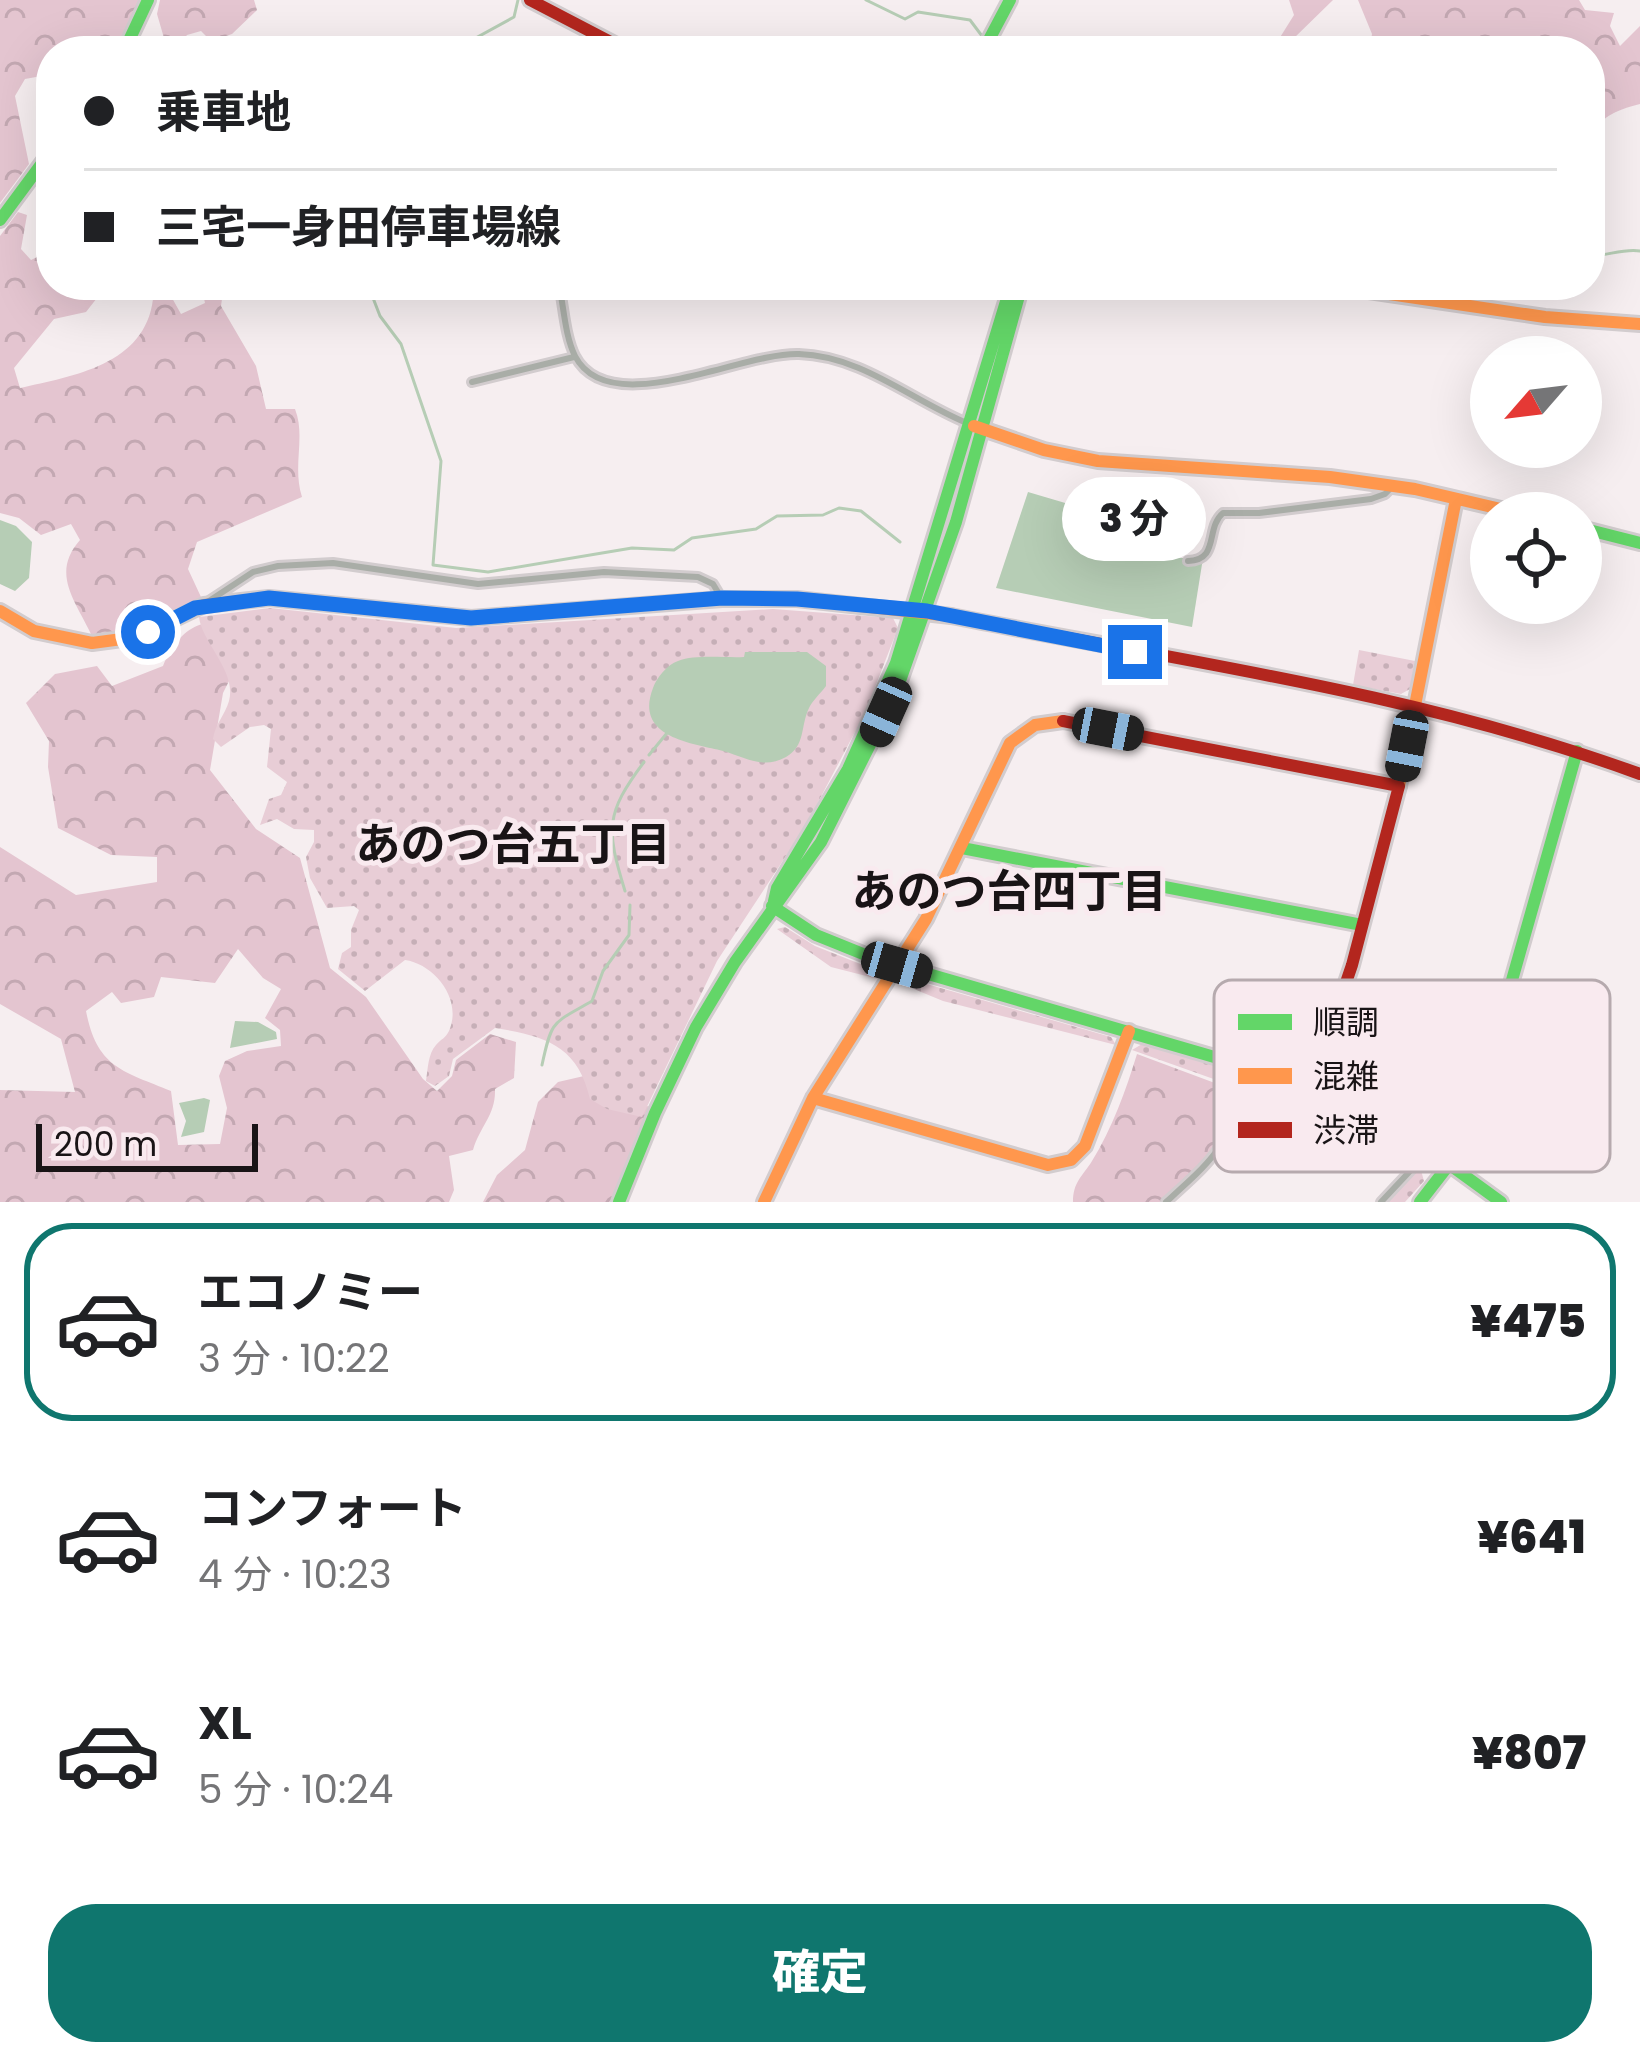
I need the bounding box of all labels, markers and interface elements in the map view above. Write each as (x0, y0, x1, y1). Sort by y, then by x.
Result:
text: 乗車地 (156, 81, 291, 144)
text: 三宅一身田停車場線 (156, 196, 561, 259)
north arrow (1470, 336, 1602, 468)
map controls (1470, 336, 1602, 624)
callout: 3 分 (1063, 478, 1207, 562)
text: 3 分 (1099, 491, 1169, 546)
button: locate (1470, 492, 1602, 624)
route start (121, 605, 175, 659)
route end (1108, 625, 1162, 679)
car (855, 672, 917, 752)
car (1069, 704, 1147, 754)
car (1382, 707, 1432, 785)
district label: あのつ台五丁目 (355, 813, 671, 876)
district label: あのつ台四丁目 (851, 860, 1167, 923)
car (857, 938, 937, 992)
legend (1214, 980, 1610, 1172)
text: 順調 (1313, 999, 1379, 1046)
text: 混雑 (1313, 1053, 1379, 1100)
text: 渋滞 (1313, 1107, 1379, 1154)
scale bar (36, 1118, 258, 1171)
text: 200 m (54, 1121, 157, 1168)
text: エコノミー (198, 1261, 423, 1324)
icon: car (54, 1268, 162, 1376)
text: ¥475 (1470, 1290, 1586, 1353)
text: 3 分 · 10:22 (198, 1331, 390, 1386)
text: コンフォート (198, 1477, 467, 1540)
icon: car (54, 1484, 162, 1592)
text: ¥641 (1477, 1506, 1586, 1569)
text: 4 分 · 10:23 (198, 1547, 392, 1602)
text: XL (198, 1692, 252, 1755)
icon: car (54, 1700, 162, 1808)
text: ¥807 (1472, 1722, 1586, 1785)
text: 5 分 · 10:24 (198, 1762, 393, 1817)
button: 確定 (48, 1904, 1592, 2042)

